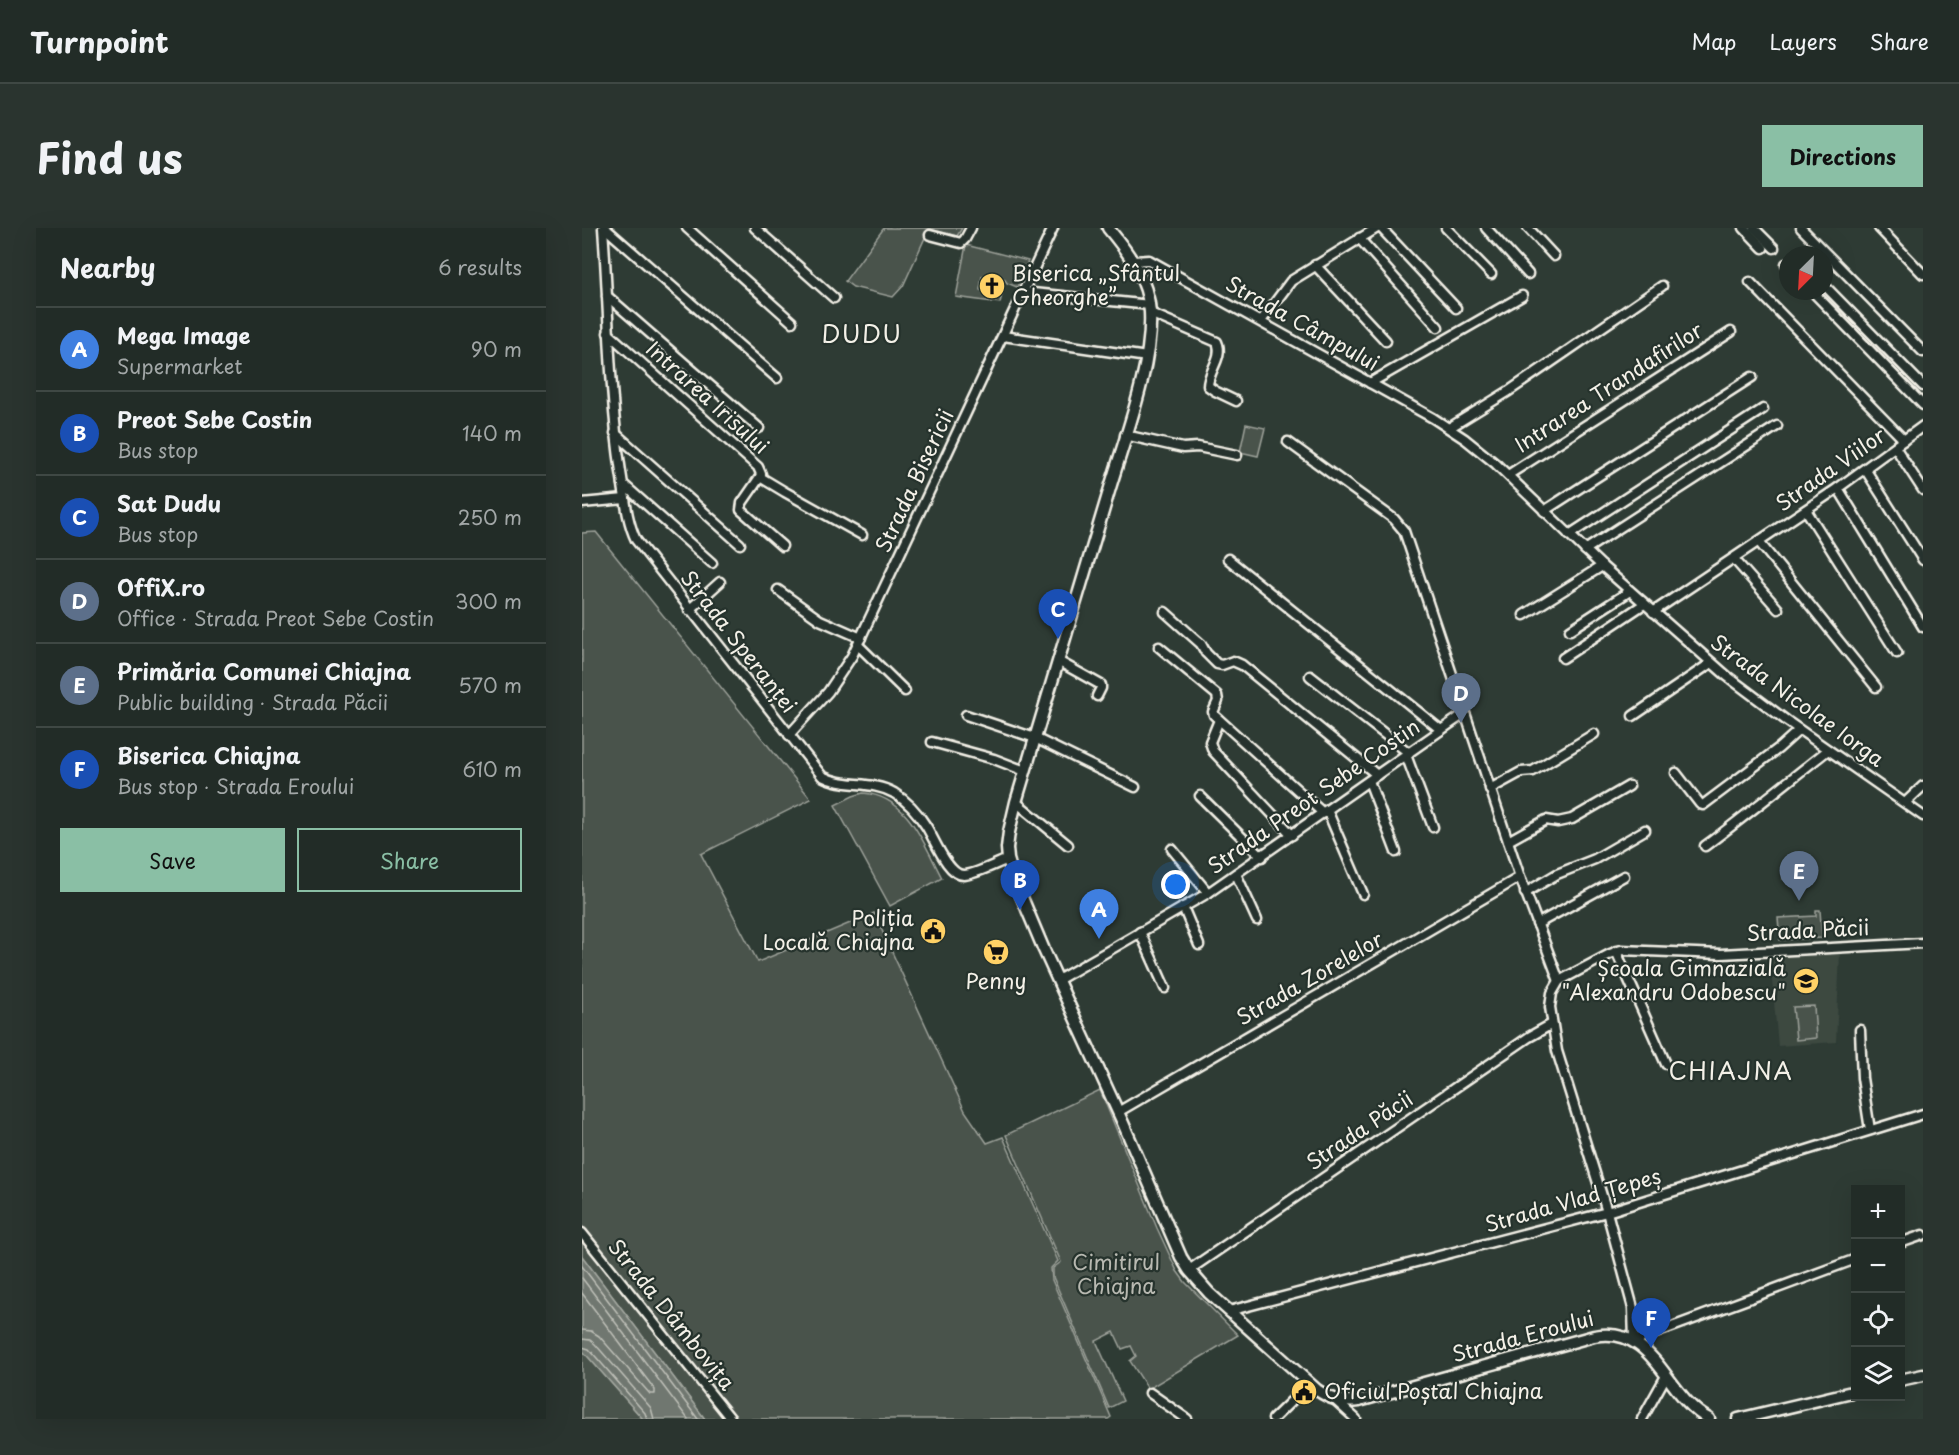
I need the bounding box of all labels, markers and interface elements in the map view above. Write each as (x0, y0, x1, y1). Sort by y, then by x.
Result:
text: Turnpoint (30, 20, 169, 63)
text: Map (1692, 25, 1736, 57)
text: Layers (1769, 25, 1837, 57)
text: Share (1870, 25, 1929, 57)
text: Find us (36, 125, 183, 188)
button: Directions (1762, 125, 1923, 187)
north arrow (1779, 246, 1833, 300)
text: Nearby (60, 248, 155, 287)
text: 6 results (438, 252, 522, 282)
place label: Biserica „Sfântul Gheorghe” (1012, 256, 1180, 312)
street label: Strada Câmpului (1220, 267, 1386, 378)
church icon: Biserica „Sfântul Gheorghe” (977, 271, 1007, 301)
street label: Intrarea Trandafirilor (1507, 313, 1709, 459)
district label: DUDU (822, 315, 902, 351)
text: Mega Image (117, 318, 250, 351)
street label: Intrarea Irisului (640, 332, 777, 461)
text: A (72, 334, 87, 364)
text: 90 m (471, 334, 522, 364)
text: Supermarket (117, 351, 243, 381)
text: Preot Sebe Costin (117, 402, 312, 435)
street label: Strada Bisericii (866, 403, 960, 557)
text: B (73, 418, 86, 448)
text: 140 m (462, 418, 522, 448)
street label: Strada Viilor (1768, 418, 1892, 518)
text: Bus stop (117, 435, 198, 465)
text: Sat Dudu (117, 486, 221, 519)
text: C (72, 502, 87, 532)
text: 250 m (458, 502, 522, 532)
text: Bus stop (117, 519, 198, 549)
street label: Strada Speranței (674, 563, 806, 719)
text: OffiX.ro (117, 570, 205, 603)
text: D (72, 586, 87, 616)
text: 300 m (455, 586, 522, 616)
pin: C (1038, 590, 1078, 639)
text: Office · Strada Preot Sebe Costin (117, 603, 434, 633)
street label: Strada Nicolae Iorga (1705, 625, 1892, 774)
text: Primăria Comunei Chiajna (117, 654, 411, 687)
text: E (73, 670, 86, 700)
text: 570 m (458, 670, 522, 700)
pin: D (1442, 674, 1480, 723)
text: Public building · Strada Păcii (117, 687, 388, 717)
street label: Strada Preot Sebe Costin (1200, 710, 1426, 881)
text: Biserica Chiajna (117, 738, 301, 771)
text: F (74, 754, 85, 784)
text: 610 m (462, 754, 522, 784)
text: Bus stop · Strada Eroului (117, 771, 354, 801)
button: Save (60, 828, 285, 892)
button: Share (297, 828, 522, 892)
pin: E (1780, 852, 1818, 901)
pin: B (1000, 860, 1040, 910)
your location (1161, 870, 1190, 899)
pin: A (1080, 890, 1118, 939)
place label: Poliția Locală Chiajna (763, 901, 914, 957)
street label: Strada Păcii (1746, 910, 1870, 948)
public building icon: Poliția Locală Chiajna (918, 916, 948, 946)
street label: Strada Zorelelor (1230, 922, 1388, 1032)
supermarket icon: Penny (981, 937, 1011, 967)
place label: Școala Gimnazială "Alexandru Odobescu" (1562, 951, 1787, 1007)
place label: Penny (965, 964, 1027, 996)
school or university icon: Școala Gimnazială "Alexandru Odobescu" (1791, 966, 1821, 996)
district label: CHIAJNA (1669, 1052, 1793, 1088)
street label: Strada Păcii (1299, 1082, 1419, 1177)
street label: Strada Vlad Țepeș (1481, 1159, 1664, 1240)
map controls (1851, 1185, 1905, 1401)
button: + (1851, 1185, 1905, 1239)
street label: Strada Dâmbovița (601, 1231, 744, 1397)
button: − (1851, 1239, 1905, 1293)
park label: Cimitirul Chiajna (1072, 1245, 1160, 1301)
button: locate (1851, 1293, 1905, 1347)
pin: F (1632, 1298, 1670, 1348)
street label: Strada Eroului (1448, 1301, 1597, 1369)
button: layers (1851, 1347, 1905, 1401)
place label: Oficiul Poștal Chiajna (1324, 1374, 1543, 1406)
public building icon: Oficiul Poștal Chiajna (1289, 1377, 1319, 1407)

